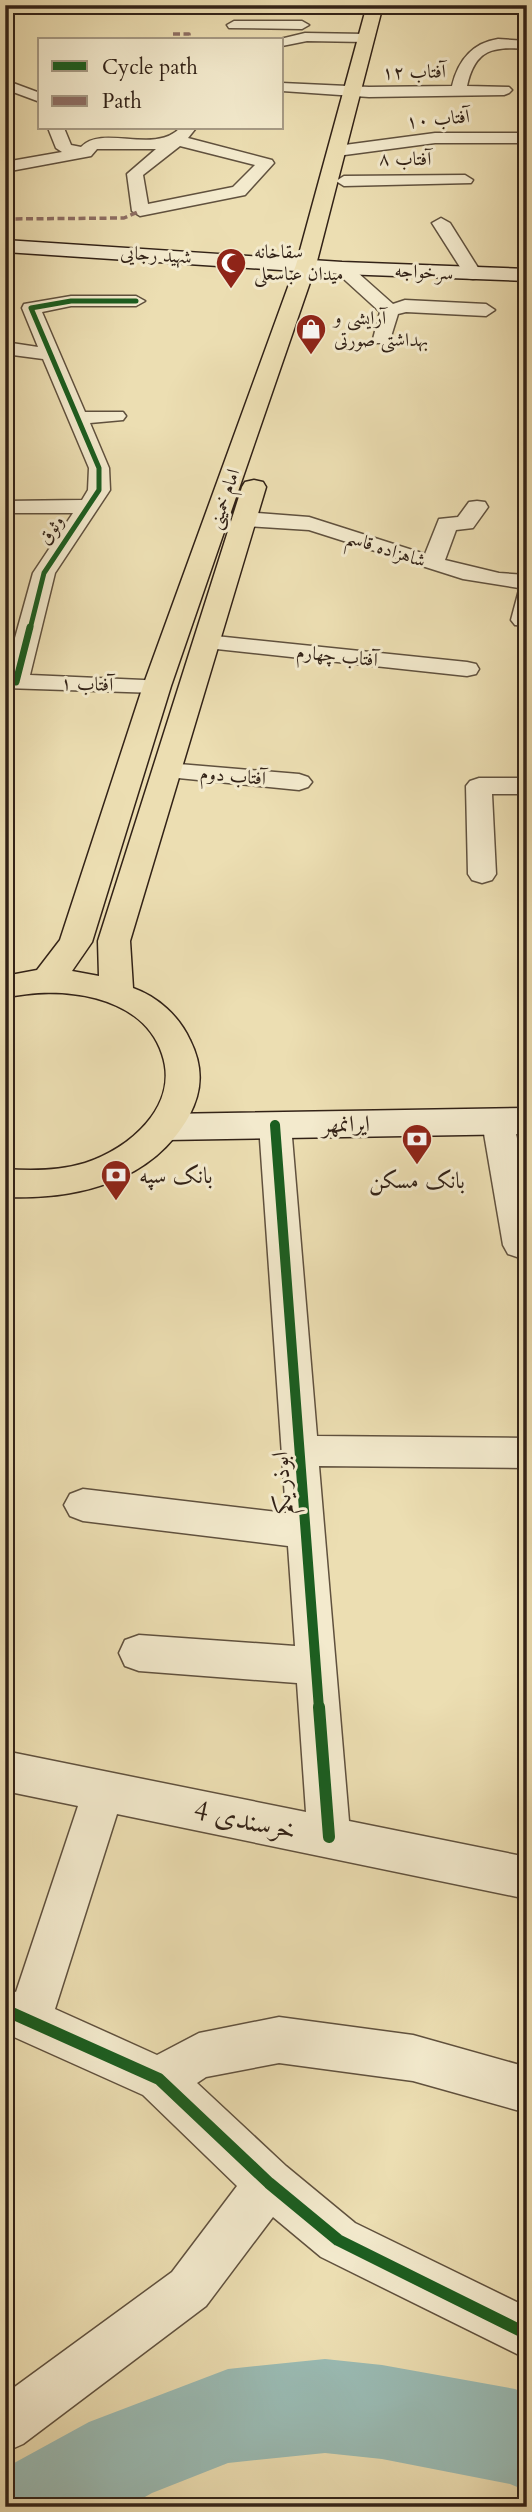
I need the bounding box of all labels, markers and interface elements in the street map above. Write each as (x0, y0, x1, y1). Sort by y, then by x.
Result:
legend (38, 38, 284, 130)
text: Cycle path (102, 53, 198, 82)
street label: آفتاب ۱۲ (382, 58, 448, 86)
text: Path (102, 87, 142, 116)
street label: ۱۰ آفتاب (405, 103, 473, 135)
street label: آفتاب ۸ (379, 146, 433, 172)
place label: سقاخانه میدان عباسعلی (254, 239, 343, 288)
street label: شهید رجایی (120, 240, 192, 270)
mosque icon: سقاخانه میدان عباسعلی (214, 246, 248, 290)
street label: سرخواجه (394, 257, 454, 287)
place label: آرایشی و بهداشتی صورتی (332, 305, 428, 353)
shop icon: آرایشی و بهداشتی صورتی (294, 312, 328, 356)
street label: امام خمینی (202, 466, 249, 533)
street label: وثوق (32, 510, 70, 550)
street label: شاهزاده قاسم (341, 524, 429, 580)
street label: آفتاب چهارم (295, 639, 381, 676)
street label: ۱ آفتاب (60, 670, 116, 698)
street label: آفتاب دوم (199, 760, 269, 795)
street label: ایرانمهر (320, 1108, 370, 1140)
bank icon: بانک مسکن (400, 1122, 434, 1166)
bank icon: بانک سپه (99, 1158, 133, 1202)
place label: بانک سپه (139, 1160, 213, 1191)
place label: بانک مسکن (369, 1165, 465, 1196)
street label: ابوذر یکم (264, 1450, 306, 1516)
street label: خرسندی 4 (190, 1791, 300, 1849)

